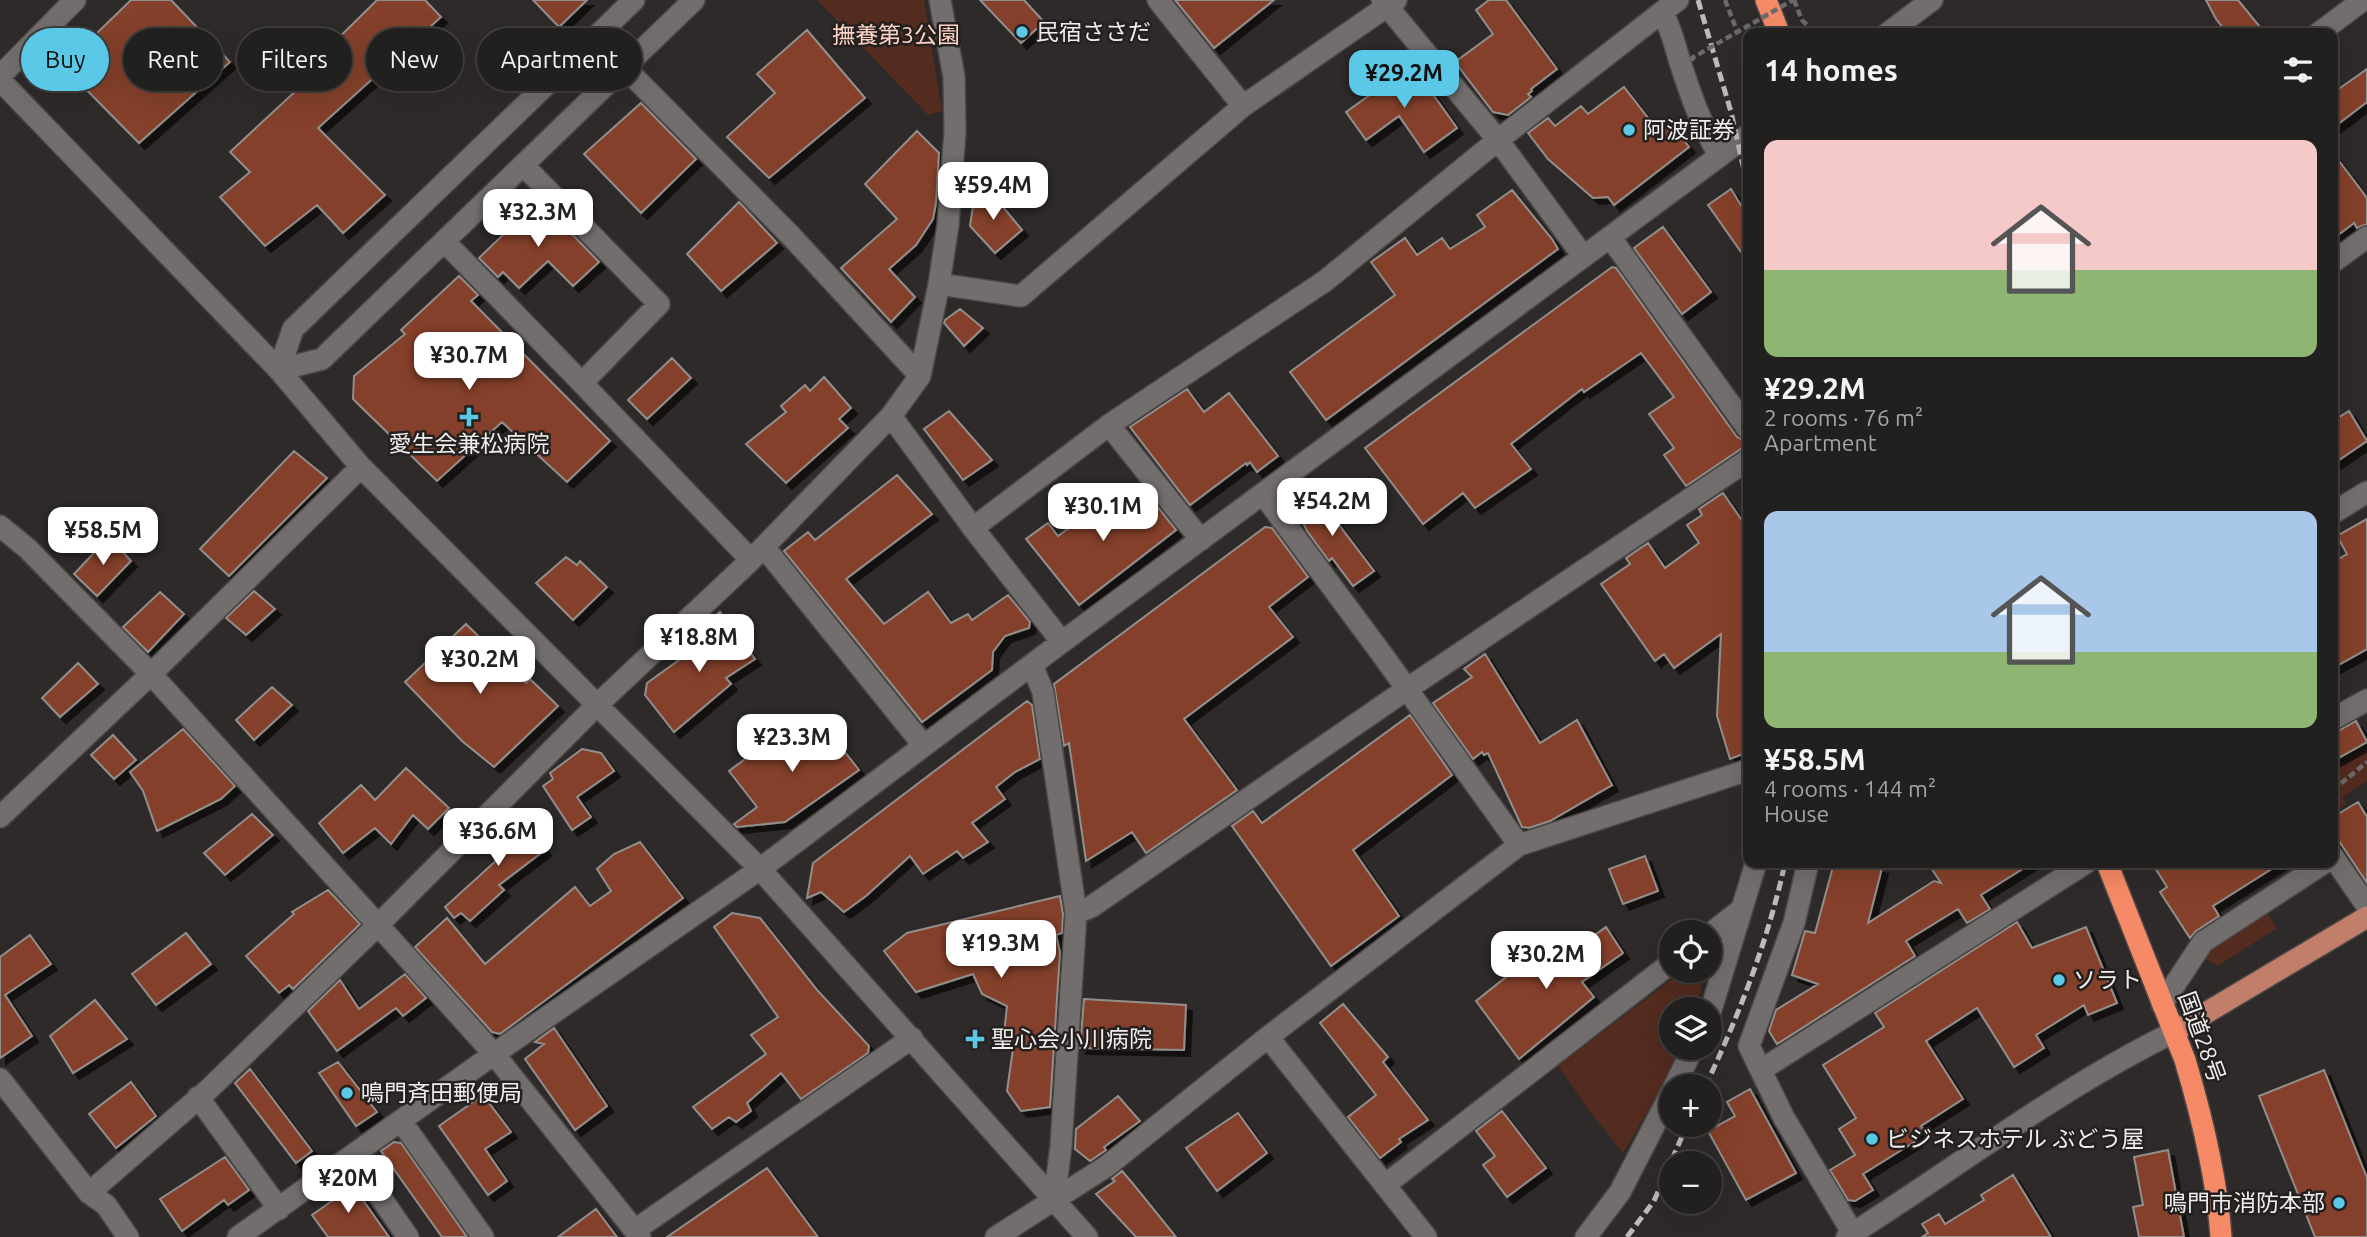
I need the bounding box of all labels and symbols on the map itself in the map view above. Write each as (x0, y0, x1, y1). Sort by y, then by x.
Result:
place label: 民宿ささだ (1036, 19, 1151, 44)
park label: 撫養第3公園 (832, 22, 960, 47)
marker: 民宿ささだ (1014, 24, 1030, 40)
pin: ¥29.2M (1347, 50, 1461, 110)
place label: 阿波証券 (1643, 117, 1735, 142)
marker: 阿波証券 (1621, 122, 1637, 138)
pin: ¥59.4M (936, 162, 1050, 222)
pin: ¥32.3M (481, 190, 595, 249)
pin: ¥30.7M (412, 332, 526, 392)
marker: 愛生会兼松病院 (459, 407, 479, 427)
place label: 愛生会兼松病院 (389, 431, 550, 456)
pin: ¥54.2M (1275, 478, 1389, 538)
pin: ¥30.1M (1046, 484, 1160, 543)
pin: ¥58.5M (46, 508, 160, 567)
pin: ¥18.8M (642, 614, 756, 674)
pin: ¥30.2M (423, 636, 537, 696)
pin: ¥23.3M (735, 714, 849, 774)
pin: ¥36.6M (441, 808, 555, 868)
pin: ¥19.3M (944, 920, 1058, 980)
pin: ¥30.2M (1489, 932, 1603, 991)
place label: ソラト (2073, 967, 2142, 992)
marker: ソラト (2051, 972, 2067, 988)
street label: 国道28号 (2174, 988, 2230, 1086)
place label: 聖心会小川病院 (991, 1026, 1152, 1051)
marker: 聖心会小川病院 (965, 1029, 985, 1049)
place label: 鳴門斉田郵便局 (361, 1080, 522, 1105)
marker: 鳴門斉田郵便局 (339, 1085, 355, 1101)
place label: ビジネスホテル ぶどう屋 (1886, 1126, 2144, 1151)
marker: ビジネスホテル ぶどう屋 (1864, 1131, 1880, 1147)
pin: ¥20M (307, 1156, 389, 1215)
place label: 鳴門市消防本部 (2164, 1190, 2325, 1215)
marker: 鳴門市消防本部 (2331, 1195, 2347, 1211)

